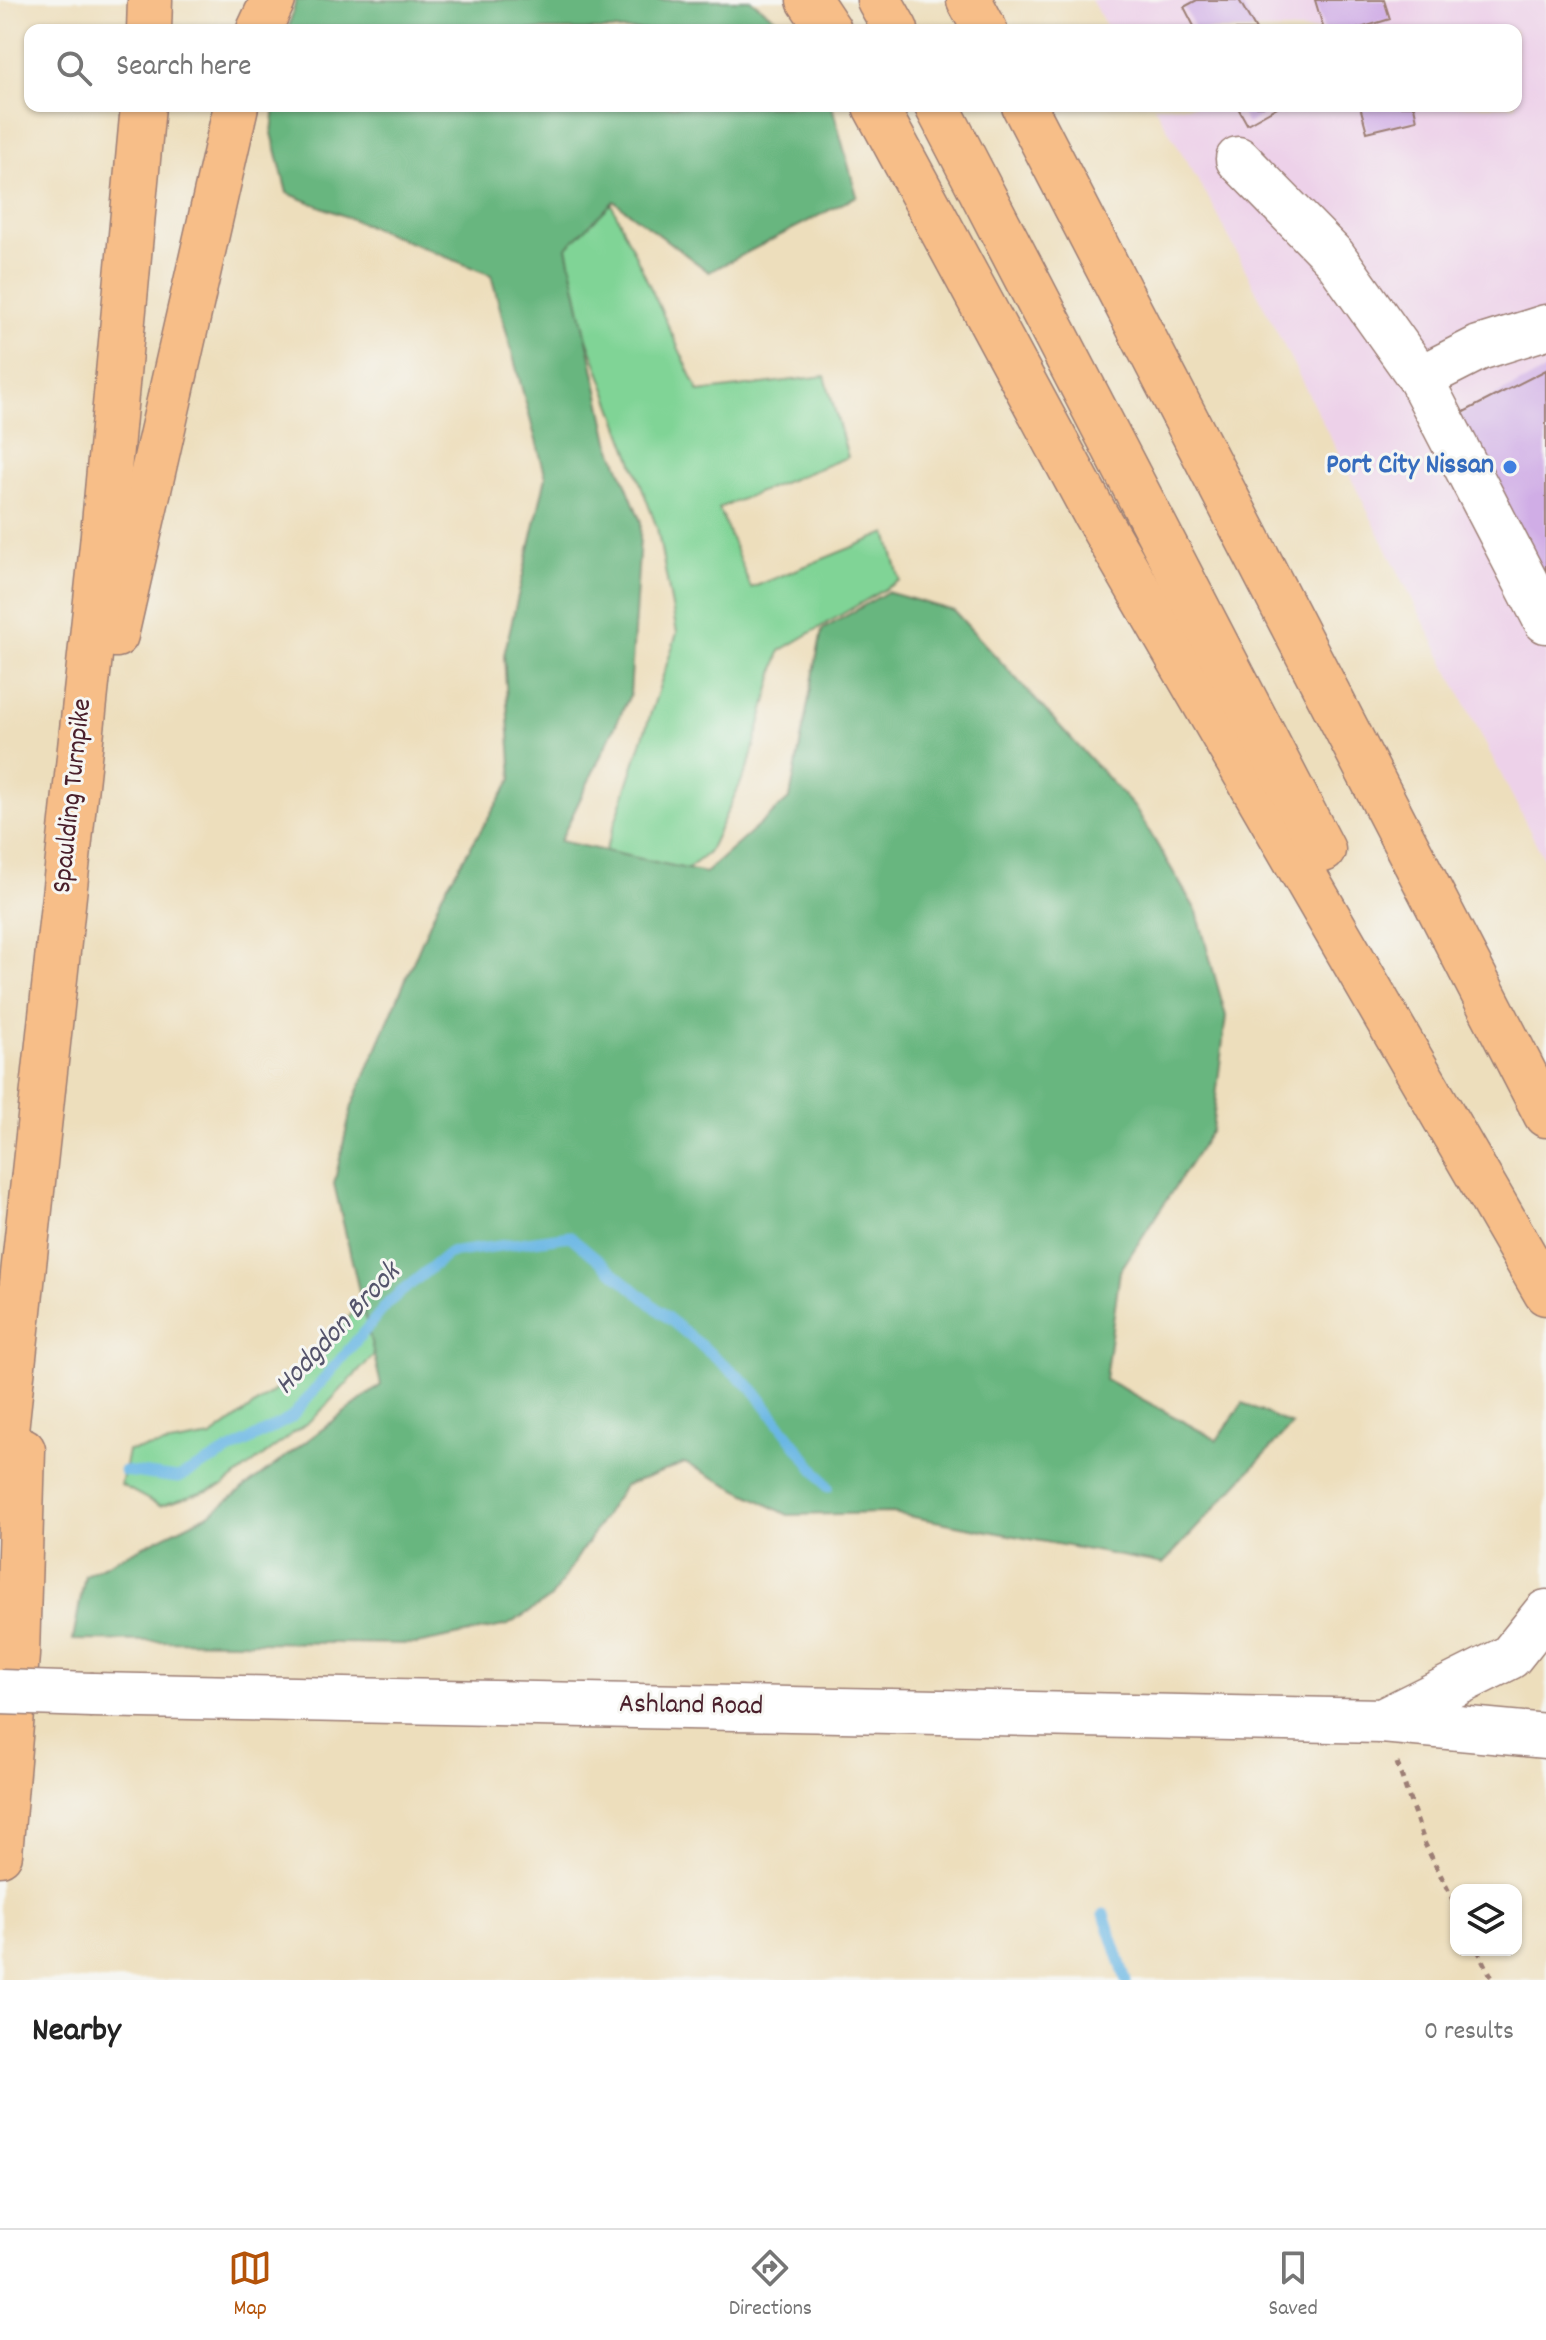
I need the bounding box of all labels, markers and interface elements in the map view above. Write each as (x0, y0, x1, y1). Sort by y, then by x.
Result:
search box (24, 24, 1522, 112)
icon: search (52, 46, 96, 90)
text: Search here (116, 47, 252, 90)
place label: Port City Nissan (1326, 447, 1494, 487)
marker: Port City Nissan (1501, 458, 1519, 476)
street label: Spaulding Turnpike (44, 697, 104, 895)
water label: Hodgdon Brook (266, 1252, 414, 1406)
street label: Ashland Road (618, 1686, 764, 1728)
map controls (1450, 1884, 1522, 1956)
button: layers (1450, 1884, 1522, 1956)
text: Nearby (32, 2008, 121, 2057)
text: 0 results (1424, 2014, 1514, 2051)
tab: Map (228, 2246, 272, 2325)
tab: Directions (729, 2246, 812, 2325)
tab: Saved (1269, 2246, 1318, 2325)

